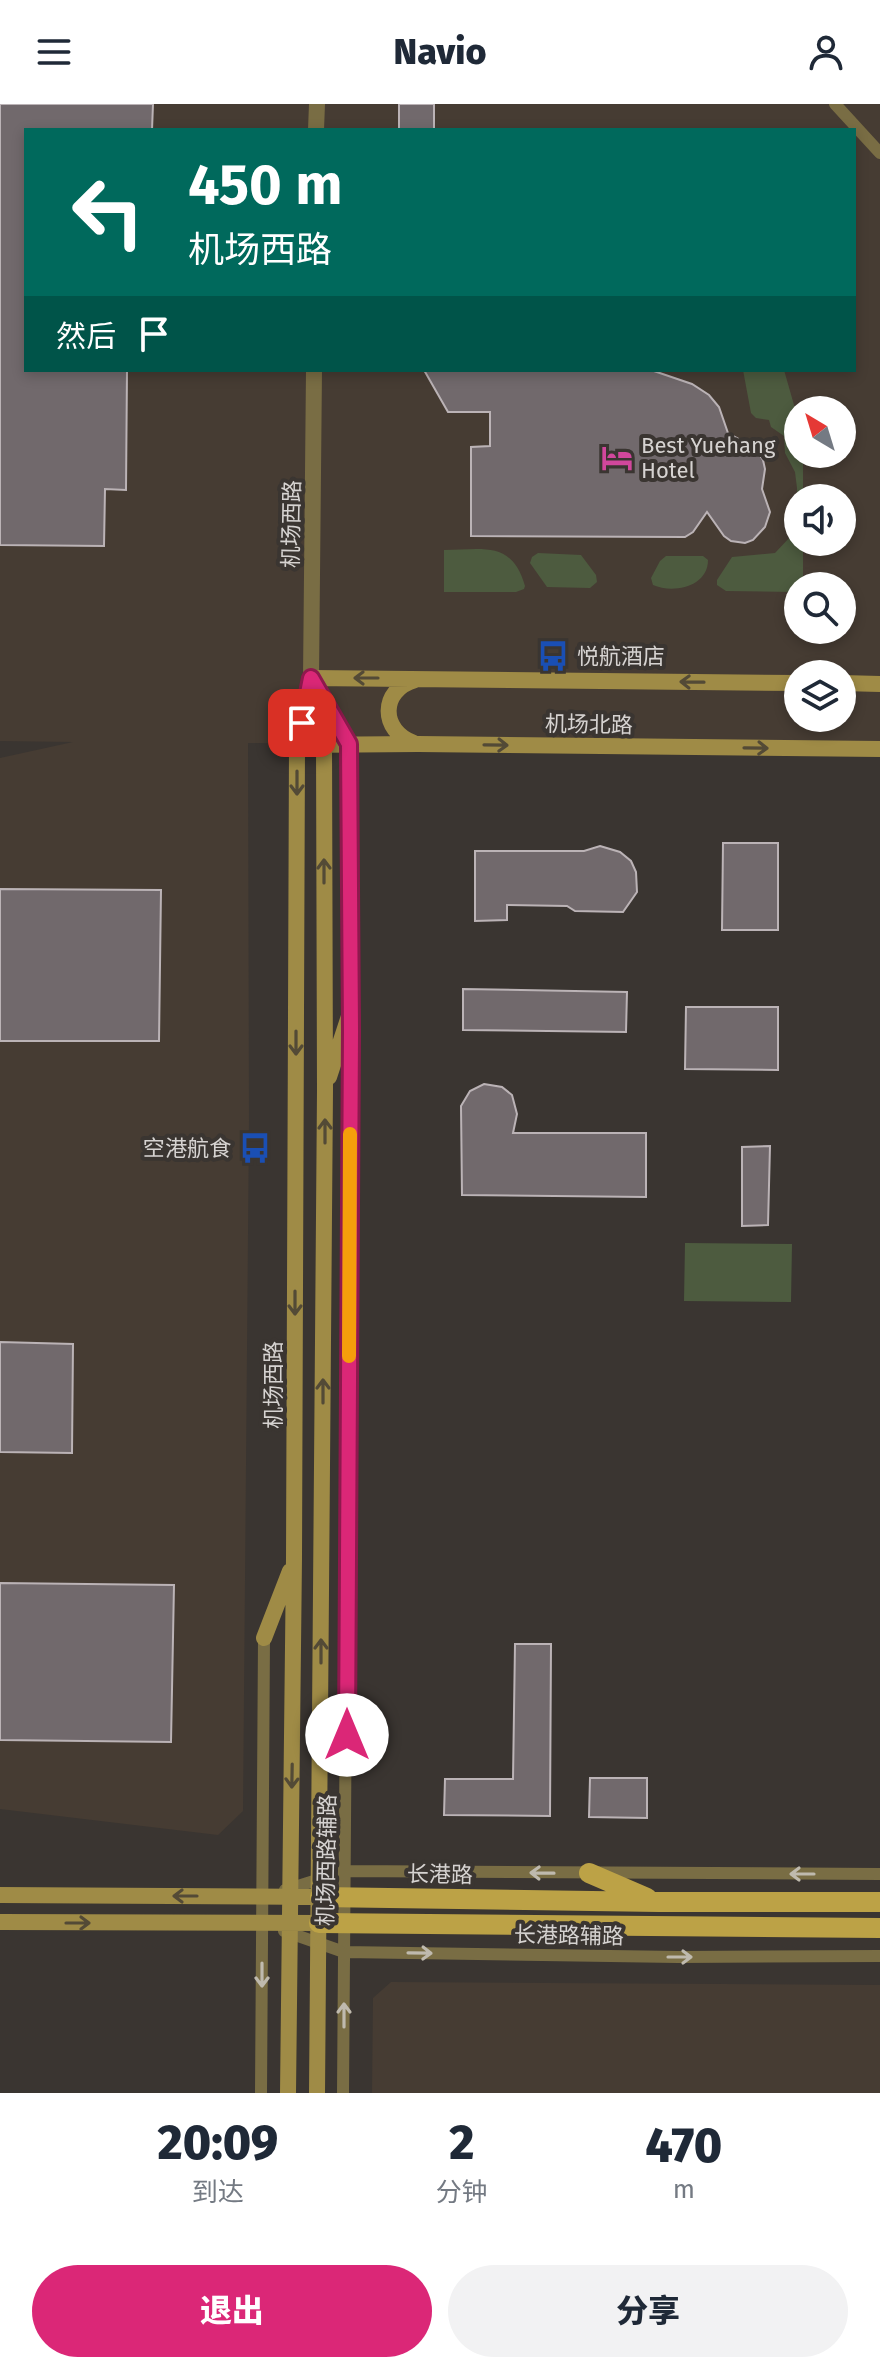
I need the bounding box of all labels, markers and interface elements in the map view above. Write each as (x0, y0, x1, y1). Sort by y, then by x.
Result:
icon: menu (32, 30, 76, 74)
text: Navio (394, 30, 486, 74)
icon: person (804, 30, 848, 74)
text: 450 m (188, 152, 342, 219)
icon: left (56, 160, 160, 264)
text: 机场西路 (188, 228, 332, 272)
icon: arrive (132, 312, 176, 356)
text: 然后 (56, 319, 116, 355)
north arrow (784, 396, 856, 468)
map controls (784, 396, 856, 732)
place label: Best Yuehang Hotel (641, 432, 776, 484)
hotel icon: Best Yuehang Hotel (600, 441, 634, 475)
street label: 机场西路 (277, 480, 306, 568)
button: sound (784, 484, 856, 556)
button: search (784, 572, 856, 644)
bus stop icon: 悦航酒店 (536, 639, 570, 673)
place label: 悦航酒店 (577, 643, 665, 670)
button: layers (784, 660, 856, 732)
one-way arrow (353, 671, 380, 686)
one-way arrow (679, 674, 706, 690)
pin (268, 689, 336, 757)
icon: arrive (280, 701, 324, 745)
street label: 机场北路 (545, 710, 633, 739)
one-way arrow (482, 737, 509, 753)
one-way arrow (742, 740, 769, 756)
one-way arrow (289, 769, 305, 796)
one-way arrow (316, 858, 332, 885)
one-way arrow (288, 1029, 304, 1056)
one-way arrow (317, 1118, 333, 1145)
bus stop icon: 空港航食 (238, 1131, 272, 1165)
place label: 空港航食 (143, 1135, 231, 1162)
one-way arrow (287, 1289, 303, 1316)
street label: 机场西路 (260, 1341, 287, 1429)
one-way arrow (315, 1378, 331, 1405)
one-way arrow (313, 1638, 329, 1665)
position arrow (305, 1693, 389, 1777)
one-way arrow (284, 1762, 300, 1789)
street label: 机场西路辅路 (312, 1794, 341, 1926)
street label: 长港路 (407, 1860, 473, 1889)
one-way arrow (529, 1865, 556, 1880)
one-way arrow (789, 1866, 816, 1882)
one-way arrow (172, 1888, 199, 1904)
one-way arrow (64, 1915, 91, 1931)
street label: 长港路辅路 (514, 1921, 624, 1950)
one-way arrow (406, 1945, 433, 1961)
one-way arrow (666, 1949, 693, 1965)
one-way arrow (254, 1961, 270, 1988)
one-way arrow (336, 2002, 352, 2029)
text: 20:09 (158, 2114, 278, 2172)
text: 2 (449, 2114, 474, 2172)
text: 470 (645, 2117, 722, 2175)
text: m (673, 2174, 695, 2205)
text: 到达 (192, 2177, 244, 2208)
text: 分钟 (436, 2177, 488, 2208)
button: 退出 (32, 2265, 432, 2357)
button: 分享 (448, 2265, 848, 2357)

